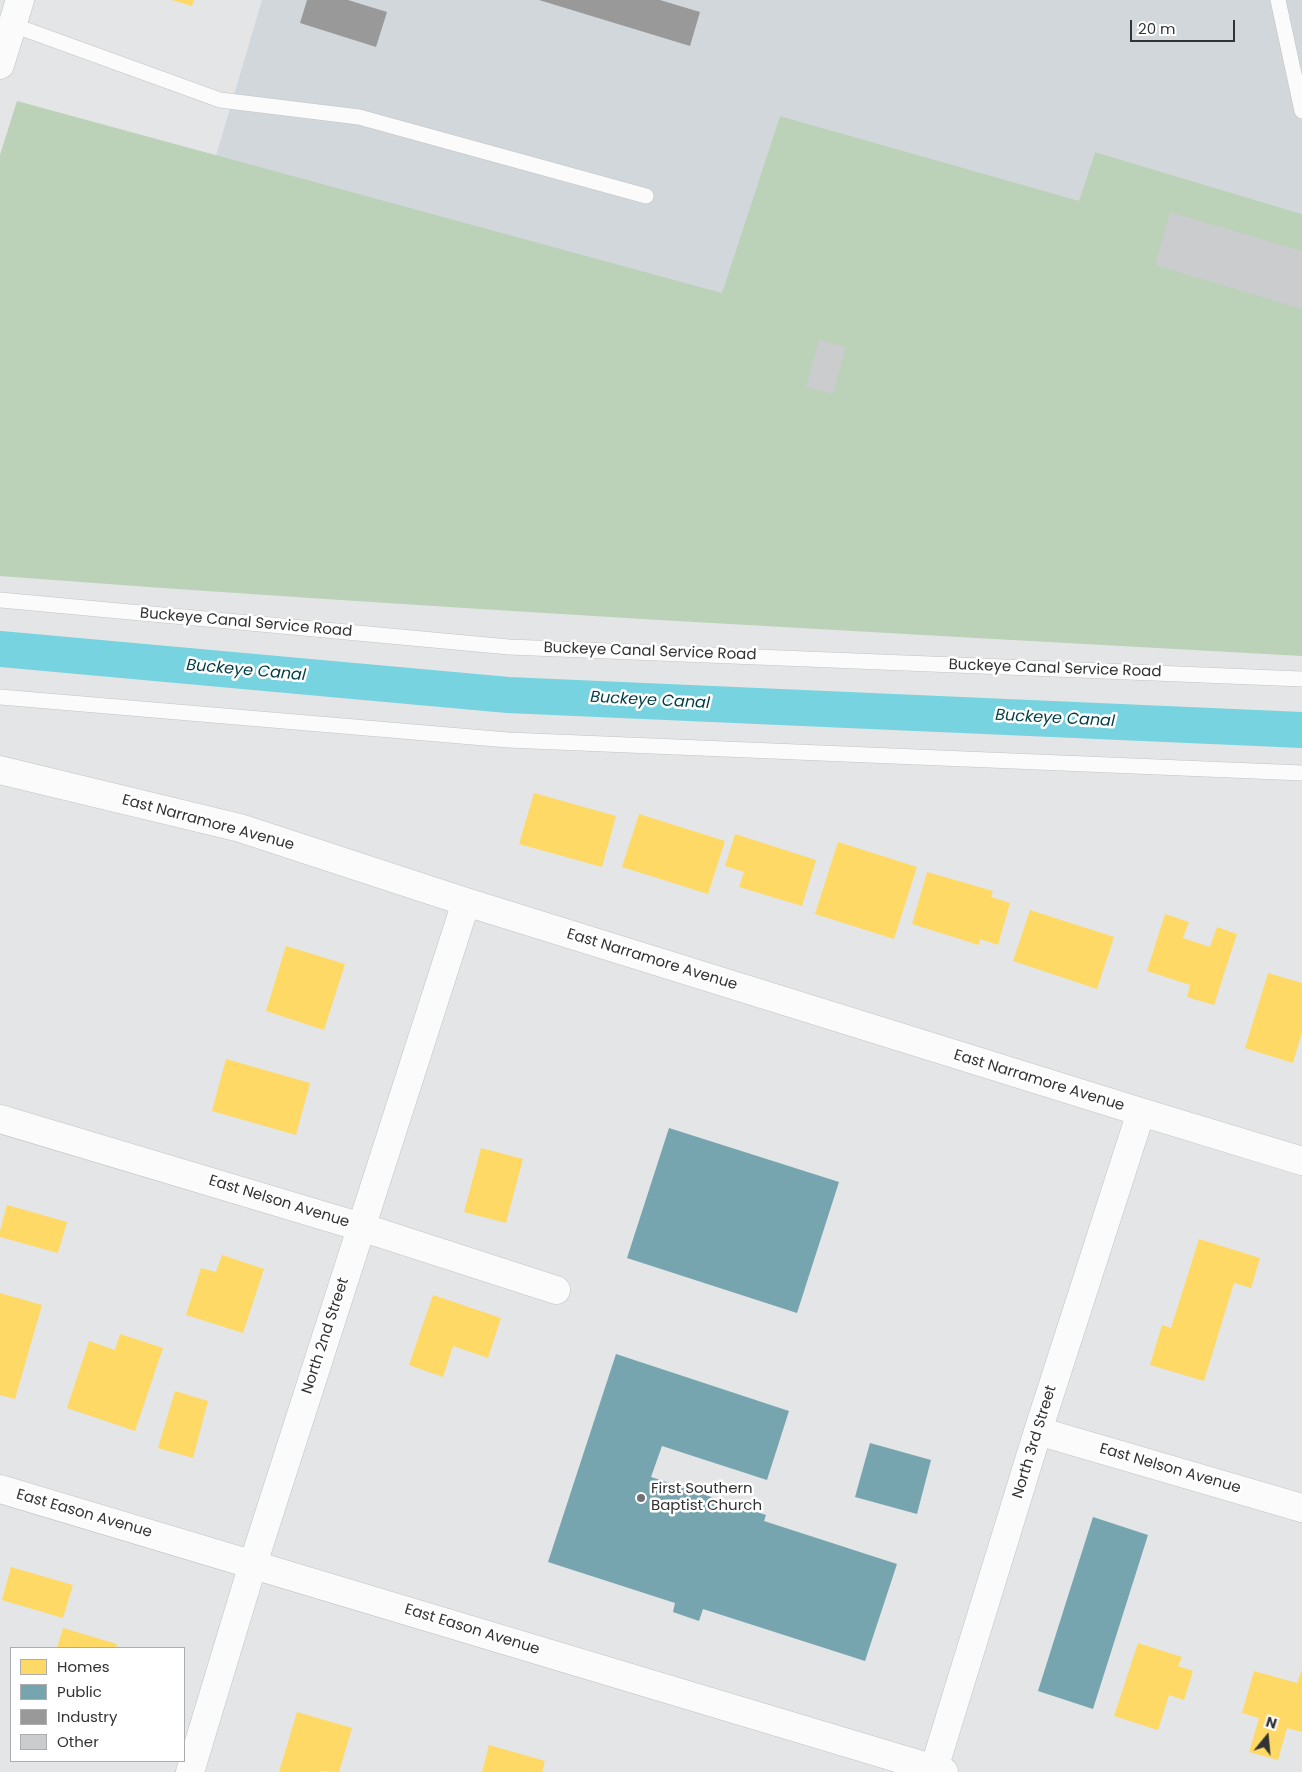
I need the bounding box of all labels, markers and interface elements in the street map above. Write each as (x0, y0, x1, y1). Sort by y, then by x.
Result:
scale bar (1132, 10, 1237, 42)
text: 20 m (1138, 18, 1176, 39)
street label: Buckeye Canal Service Road (139, 605, 353, 641)
street label: Buckeye Canal Service Road (543, 639, 757, 665)
water label: Buckeye Canal (186, 656, 306, 686)
street label: Buckeye Canal Service Road (948, 656, 1162, 682)
water label: Buckeye Canal (590, 688, 710, 714)
water label: Buckeye Canal (995, 706, 1115, 732)
street label: East Narramore Avenue (120, 791, 296, 855)
street label: East Narramore Avenue (565, 925, 739, 995)
street label: East Narramore Avenue (952, 1046, 1126, 1116)
street label: East Nelson Avenue (207, 1172, 351, 1232)
street label: North 2nd Street (299, 1276, 353, 1396)
street label: North 3rd Street (1009, 1383, 1061, 1501)
street label: East Nelson Avenue (1097, 1440, 1243, 1498)
place label: First Southern Baptist Church (651, 1480, 762, 1515)
street label: East Eason Avenue (14, 1486, 154, 1542)
marker: First Southern Baptist Church (635, 1492, 647, 1504)
street label: East Eason Avenue (402, 1601, 542, 1659)
legend (10, 1647, 185, 1762)
text: Homes (57, 1656, 110, 1677)
text: Public (57, 1681, 102, 1702)
text: Industry (57, 1706, 117, 1727)
north arrow (1242, 1712, 1292, 1762)
text: N (1263, 1712, 1279, 1734)
text: Other (57, 1731, 99, 1752)

